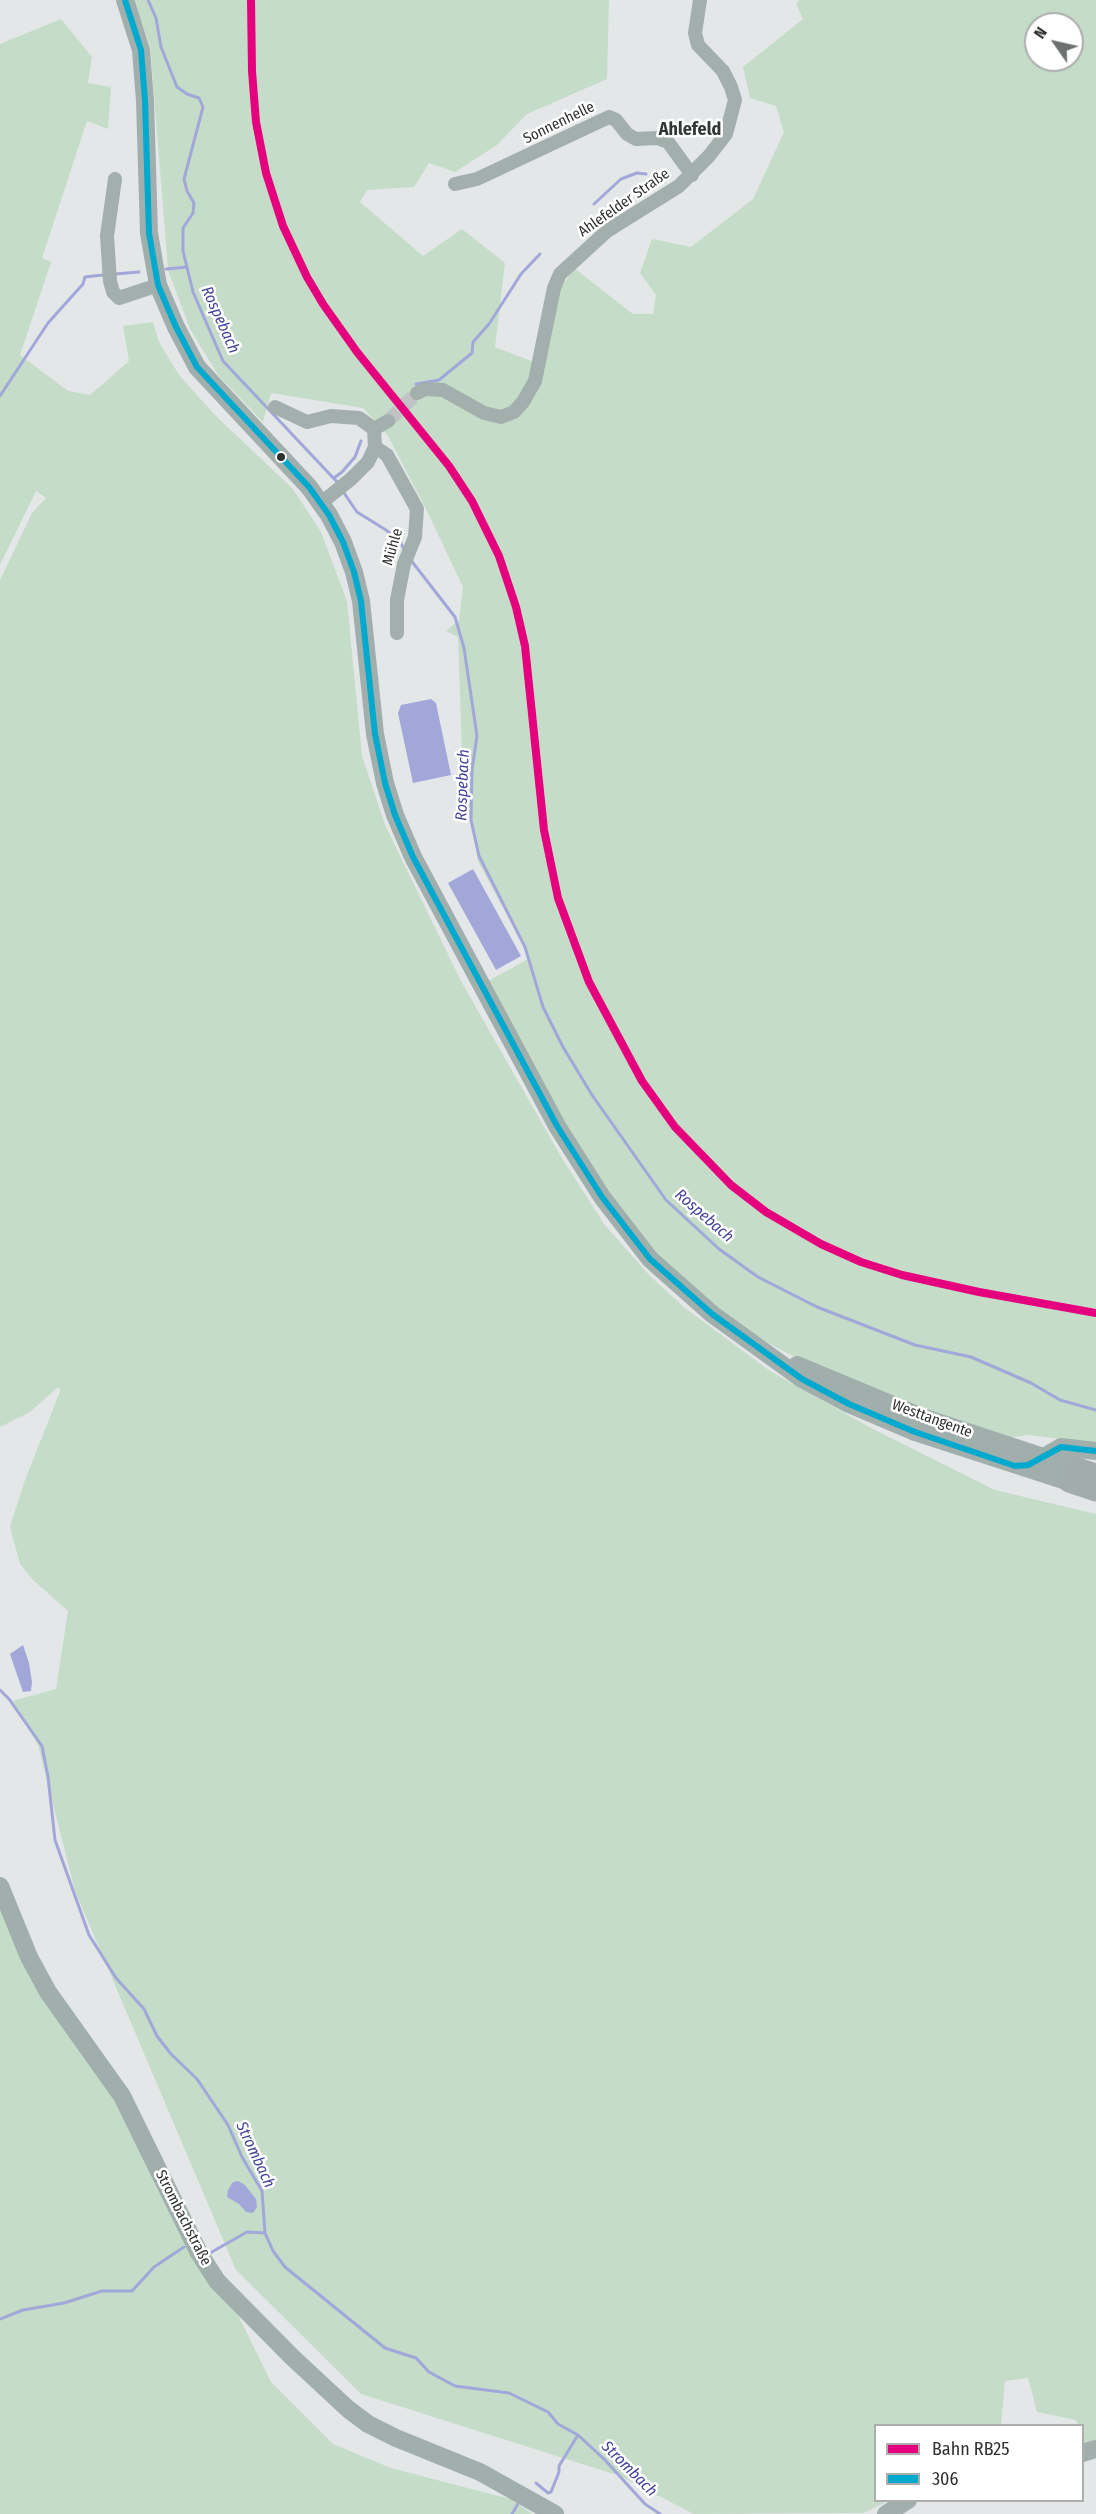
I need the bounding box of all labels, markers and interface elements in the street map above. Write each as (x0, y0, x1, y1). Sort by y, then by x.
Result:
north arrow (1024, 12, 1084, 72)
text: N (1030, 23, 1051, 42)
street label: Sonnenhelle (520, 98, 598, 148)
district label: Ahlefeld (659, 119, 721, 141)
street label: Ahlefelder Straße (575, 165, 673, 241)
water label: Rospebach (197, 283, 243, 357)
unlabelled marker (275, 451, 287, 463)
street label: Mühle (379, 526, 407, 568)
water label: Rospebach (452, 749, 474, 821)
water label: Rospebach (671, 1185, 737, 1247)
street label: Westtangente (889, 1396, 975, 1442)
water label: Strombach (231, 2119, 279, 2191)
street label: Strombachstraße (151, 2167, 215, 2269)
legend (874, 2424, 1084, 2502)
water label: Strombach (597, 2437, 661, 2501)
text: Bahn RB25 (932, 2438, 1010, 2460)
text: 306 (932, 2468, 958, 2490)

